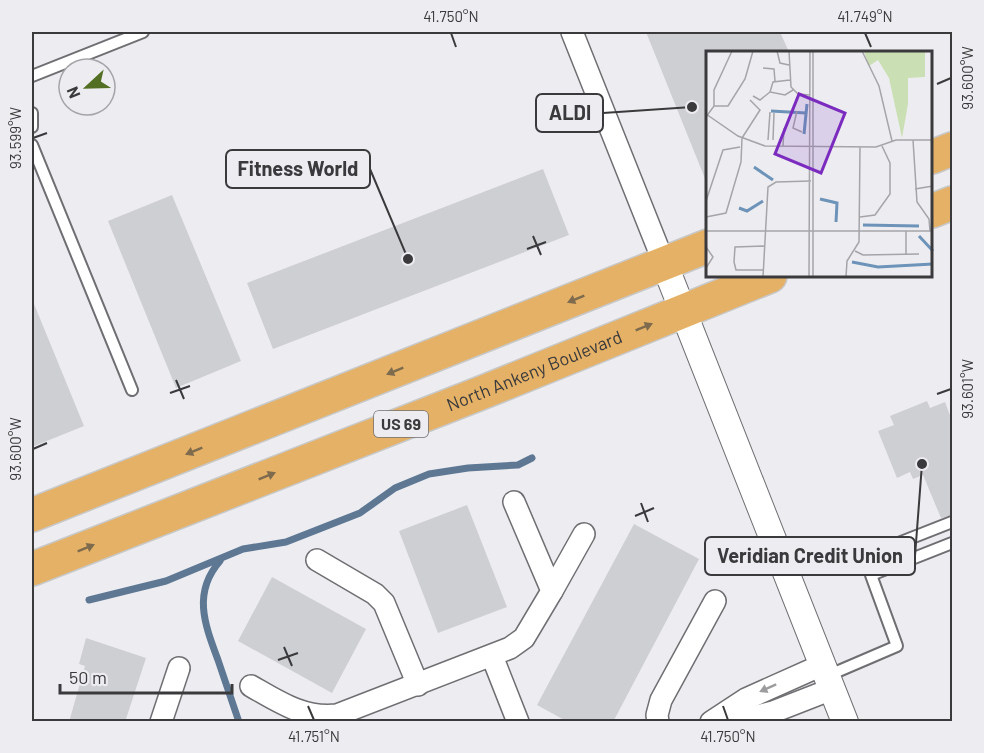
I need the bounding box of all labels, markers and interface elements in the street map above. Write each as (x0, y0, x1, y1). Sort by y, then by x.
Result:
text: 41.750°N (423, 7, 479, 25)
text: 41.749°N (837, 7, 893, 25)
text: 93.600°W (958, 46, 976, 110)
inset map (706, 51, 933, 278)
north arrow (57, 57, 117, 117)
text: N (62, 84, 83, 101)
callout: ALDI (536, 94, 603, 132)
text: ALDI (549, 100, 591, 124)
text: 93.599°W (6, 107, 24, 169)
callout: Fitness World (226, 150, 370, 188)
text: Fitness World (238, 156, 358, 180)
one-way arrow (567, 295, 585, 304)
one-way arrow (635, 322, 653, 332)
street label: North Ankeny Boulevard (443, 325, 625, 415)
text: 93.601°W (958, 359, 976, 419)
one-way arrow (386, 367, 404, 376)
road number: US 69 (374, 411, 428, 437)
text: 93.600°W (6, 417, 24, 481)
one-way arrow (185, 447, 203, 456)
one-way arrow (258, 471, 276, 480)
callout: Veridian Credit Union (705, 537, 915, 575)
one-way arrow (77, 543, 95, 552)
text: Veridian Credit Union (717, 543, 903, 567)
scale bar (60, 657, 232, 695)
text: 50 m (69, 666, 107, 688)
one-way arrow (759, 683, 777, 693)
text: 41.751°N (288, 727, 340, 745)
text: 41.750°N (700, 727, 756, 745)

